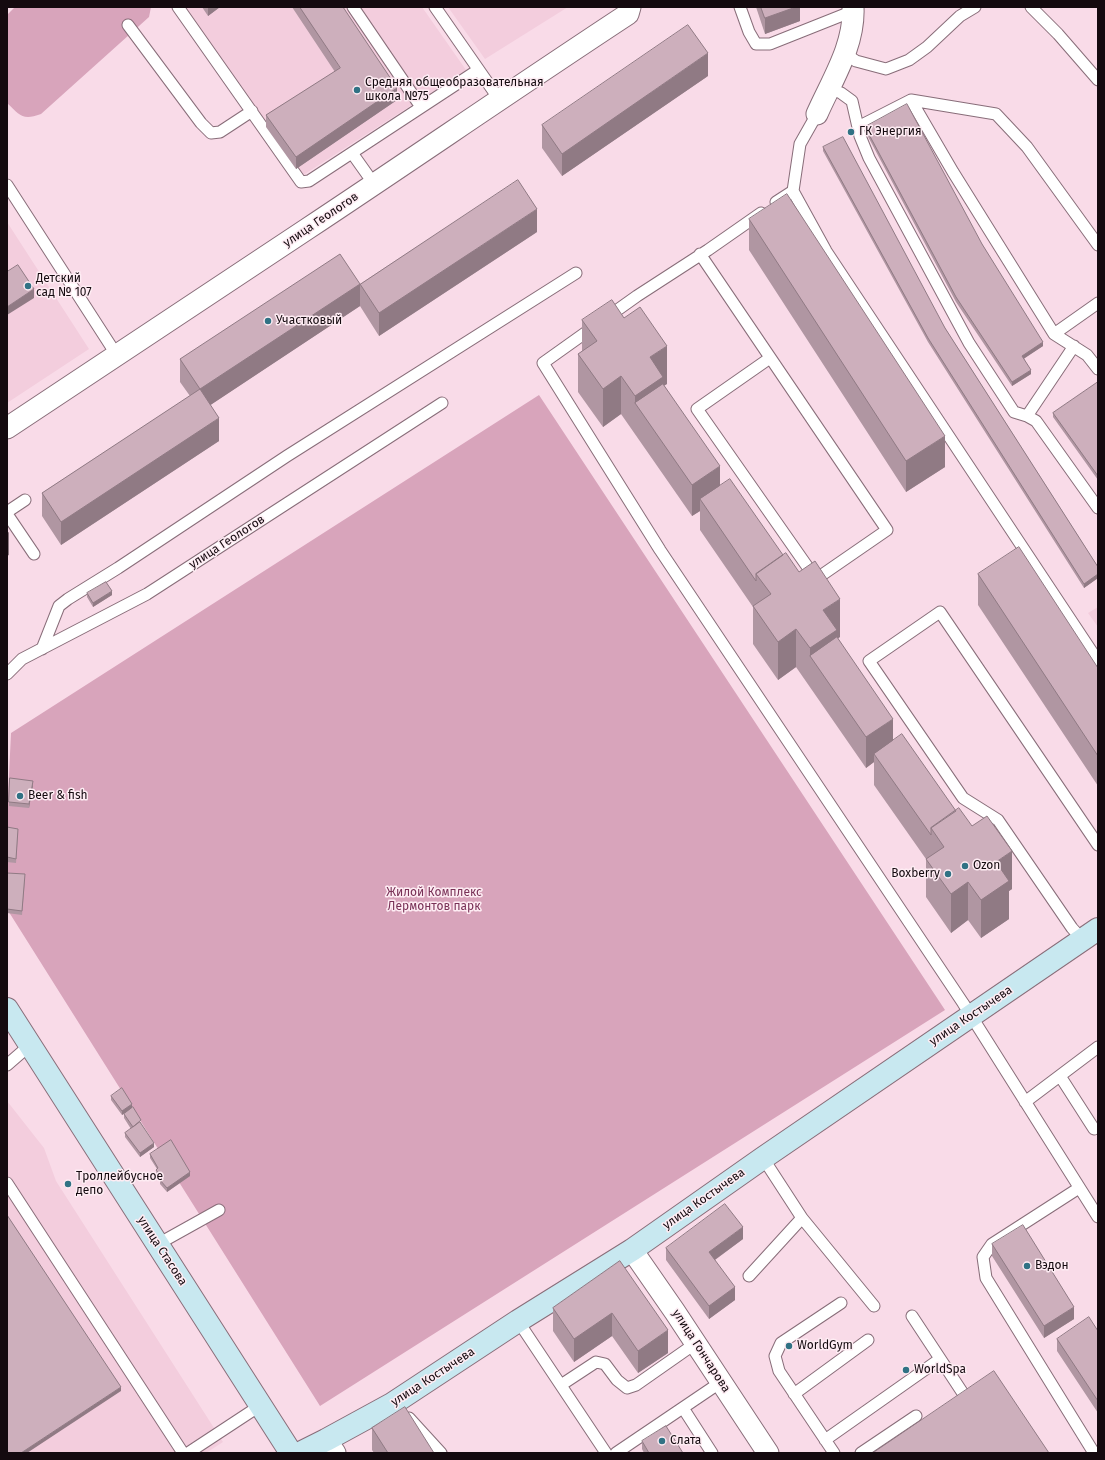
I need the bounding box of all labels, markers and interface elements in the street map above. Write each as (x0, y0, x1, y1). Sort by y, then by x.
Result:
place label: Средняя общеобразовательная школа №75 (365, 76, 544, 104)
marker: Средняя общеобразовательная школа №75 (352, 85, 362, 95)
place label: ГК Энергия (859, 125, 922, 139)
marker: ГК Энергия (846, 127, 856, 137)
street label: улица Геологов (281, 190, 361, 250)
place label: Детский сад № 107 (36, 272, 92, 300)
marker: Детский сад № 107 (23, 281, 33, 291)
place label: Участковый (276, 314, 342, 328)
marker: Участковый (263, 316, 273, 326)
street label: улица Геологов (186, 512, 268, 572)
place label: Beer & fish (28, 789, 88, 803)
marker: Beer & fish (15, 791, 25, 801)
place label: Ozon (973, 859, 1000, 873)
marker: Ozon (960, 861, 970, 871)
place label: Boxberry (891, 867, 940, 881)
marker: Boxberry (943, 869, 953, 879)
park label: Жилой Комплекс Лермонтов парк (386, 886, 482, 914)
street label: улица Костычева (927, 983, 1015, 1049)
street label: улица Костычева (660, 1165, 748, 1233)
place label: Троллейбусное депо (76, 1170, 163, 1198)
marker: Троллейбусное депо (63, 1179, 73, 1189)
street label: улица Стасова (134, 1214, 190, 1288)
place label: Вэдон (1035, 1259, 1069, 1273)
marker: Вэдон (1022, 1261, 1032, 1271)
street label: улица Гончарова (669, 1307, 733, 1395)
place label: WorldGym (797, 1339, 853, 1353)
marker: WorldGym (784, 1341, 794, 1351)
street label: улица Костычева (388, 1345, 478, 1409)
place label: WorldSpa (914, 1363, 966, 1377)
marker: WorldSpa (901, 1365, 911, 1375)
place label: Слата (670, 1434, 701, 1448)
marker: Слата (657, 1436, 667, 1446)

